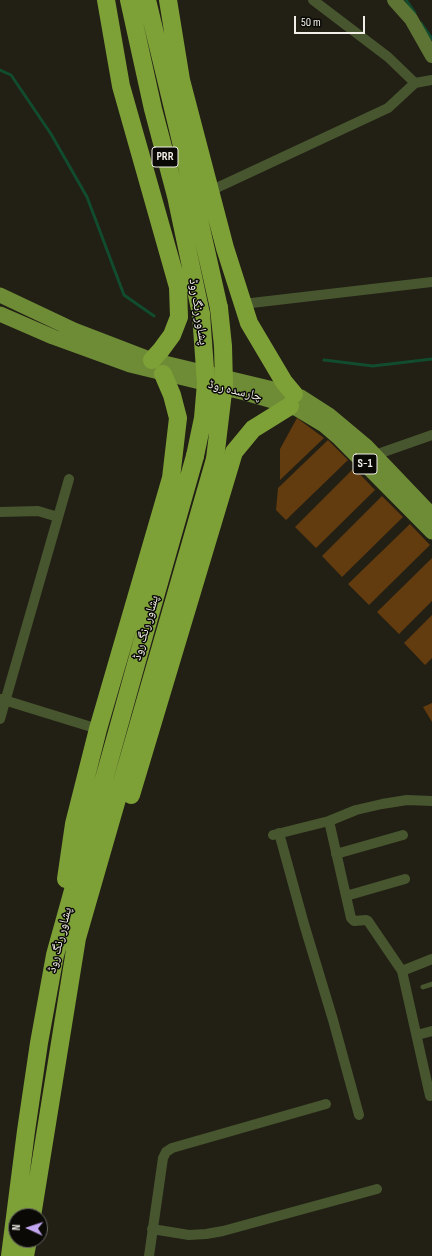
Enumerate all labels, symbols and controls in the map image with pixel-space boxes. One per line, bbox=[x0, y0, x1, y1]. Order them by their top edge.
scale bar bbox=[296, 8, 367, 34]
text: 50 m bbox=[301, 15, 321, 30]
road number: PRR bbox=[152, 147, 178, 167]
street label: پشاور رنگ روڈ bbox=[185, 278, 211, 346]
street label: چارسدہ روڈ bbox=[206, 377, 264, 405]
road number: S-1 bbox=[353, 454, 377, 474]
street label: پشاور رنگ روڈ bbox=[129, 594, 163, 662]
street label: پشاور رنگ روڈ bbox=[44, 906, 76, 974]
north arrow bbox=[8, 1208, 48, 1248]
text: N bbox=[10, 1224, 23, 1231]

